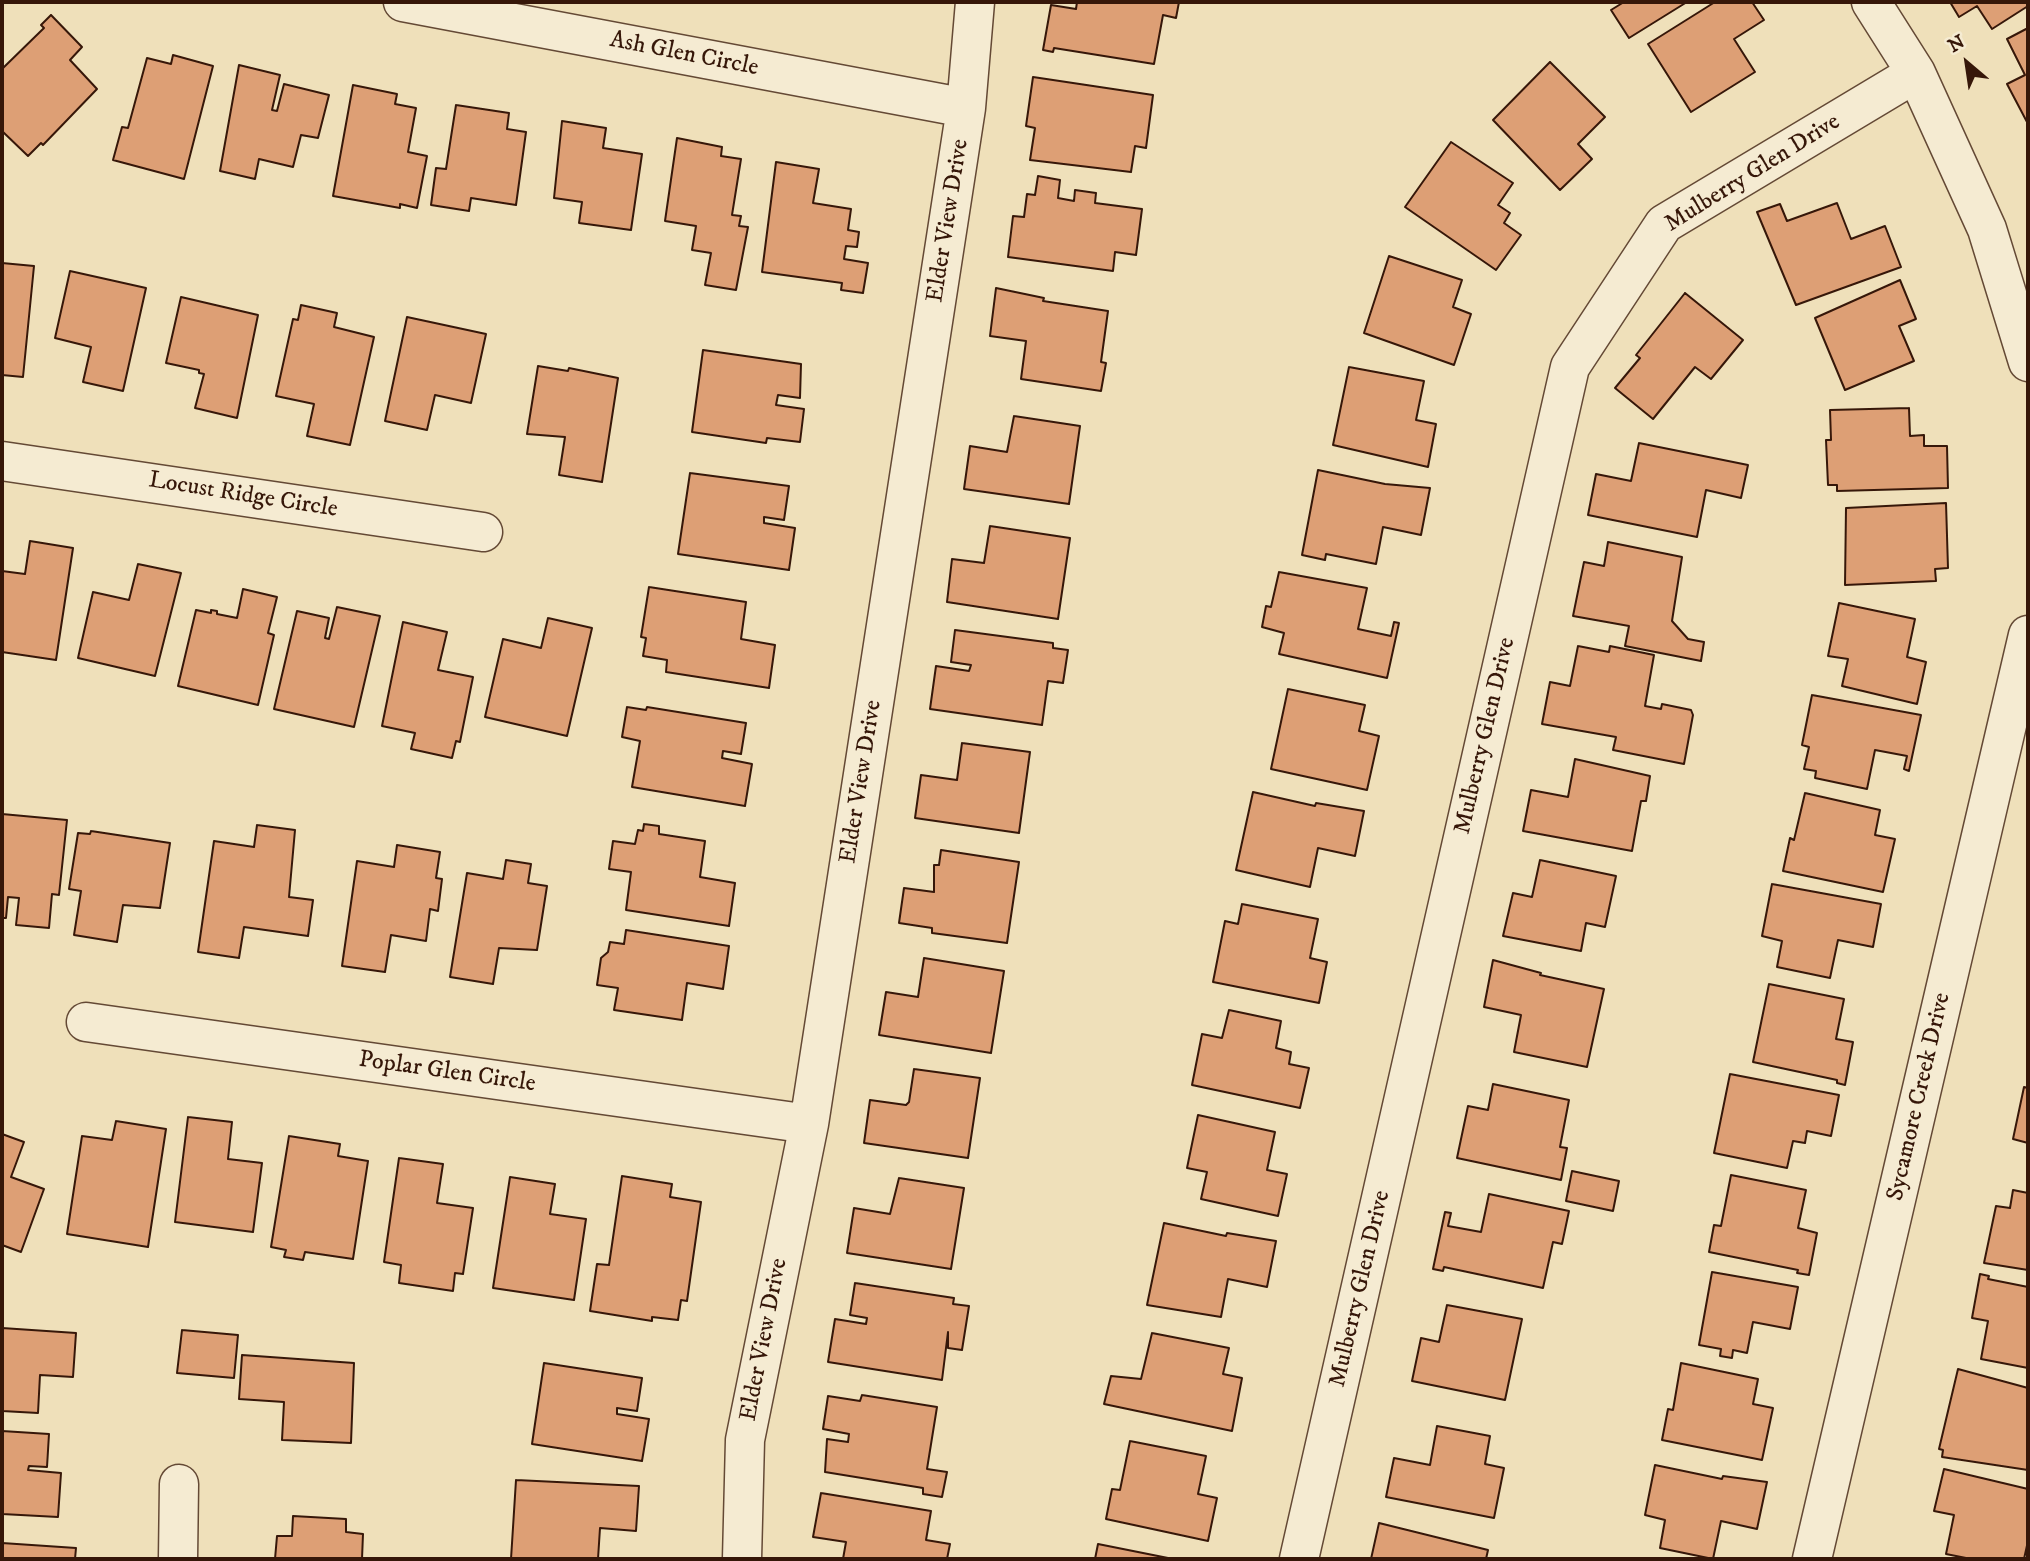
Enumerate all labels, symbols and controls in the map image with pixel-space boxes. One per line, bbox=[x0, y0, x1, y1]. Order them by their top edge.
street label: Ash Glen Circle bbox=[607, 26, 761, 84]
north arrow bbox=[1932, 28, 2002, 98]
text: N bbox=[1944, 30, 1969, 58]
street label: Mulberry Glen Drive bbox=[1660, 109, 1846, 239]
street label: Elder View Drive bbox=[922, 137, 976, 305]
street label: Locust Ridge Circle bbox=[146, 467, 340, 525]
street label: Mulberry Glen Drive bbox=[1449, 635, 1523, 837]
street label: Elder View Drive bbox=[835, 698, 889, 866]
street label: Sycamore Creek Drive bbox=[1882, 990, 1958, 1204]
street label: Poplar Glen Circle bbox=[357, 1046, 537, 1100]
street label: Mulberry Glen Drive bbox=[1324, 1188, 1398, 1390]
street label: Elder View Drive bbox=[735, 1256, 795, 1424]

